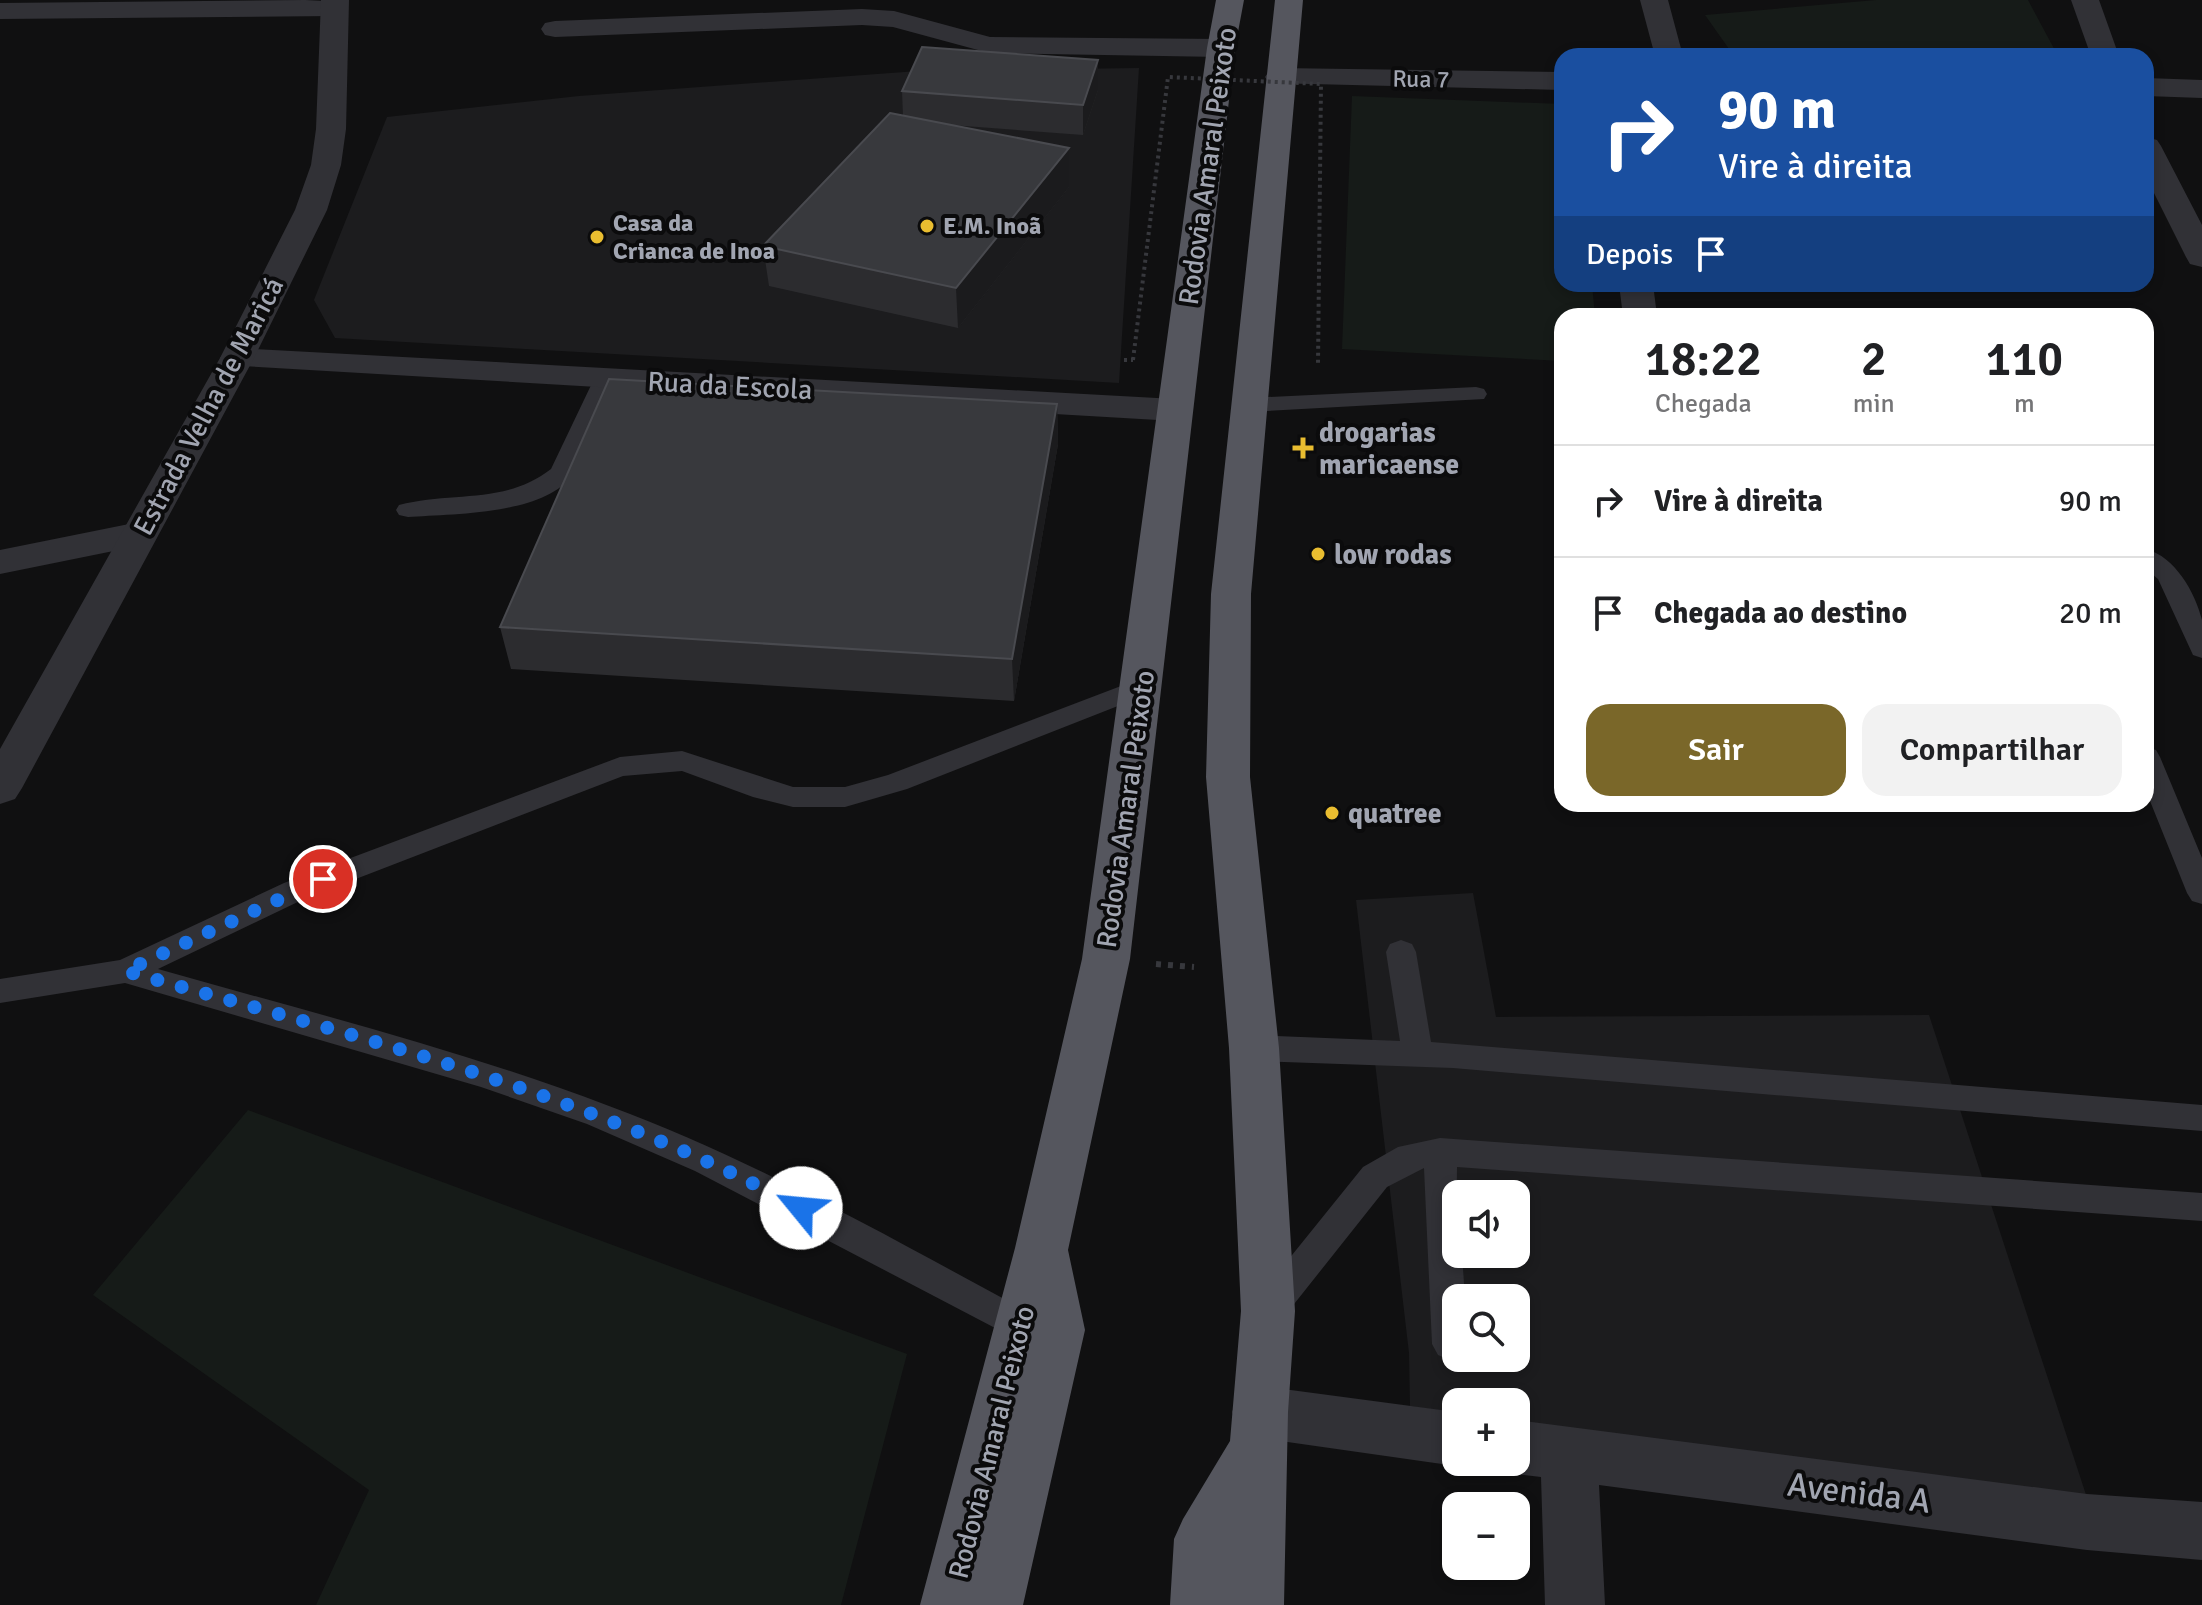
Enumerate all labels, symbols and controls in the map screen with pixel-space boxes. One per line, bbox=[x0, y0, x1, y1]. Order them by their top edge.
street label: Rodovia Amaral Peixoto bbox=[1172, 25, 1244, 307]
street label: Rua 7 bbox=[1392, 64, 1450, 94]
text: 90 m bbox=[1718, 75, 1836, 144]
icon: right bbox=[1586, 80, 1690, 184]
text: Vire à direita bbox=[1718, 144, 1913, 189]
place label: Casa da Crianca de Inoa bbox=[613, 208, 775, 266]
place label: E.M. Inoã bbox=[943, 211, 1041, 241]
marker: E.M. Inoã bbox=[918, 217, 936, 235]
marker: Casa da Crianca de Inoa bbox=[588, 228, 606, 246]
icon: arrive bbox=[1689, 232, 1733, 276]
text: Depois bbox=[1586, 236, 1673, 273]
street label: Estrada Velha de Maricá bbox=[126, 272, 291, 541]
text: 18:22 bbox=[1645, 330, 1762, 389]
text: 2 bbox=[1861, 330, 1887, 389]
text: 110 bbox=[1985, 330, 2063, 389]
street label: Rua da Escola bbox=[647, 365, 813, 407]
text: Chegada bbox=[1655, 388, 1752, 420]
text: min bbox=[1853, 388, 1895, 420]
text: m bbox=[2014, 388, 2035, 420]
place label: drogarias maricaense bbox=[1319, 416, 1459, 482]
marker: drogarias maricaense bbox=[1294, 439, 1312, 457]
icon: right bbox=[1586, 479, 1630, 523]
text: Vire à direita bbox=[1654, 483, 1823, 520]
text: 90 m bbox=[2059, 483, 2122, 520]
place label: low rodas bbox=[1334, 538, 1452, 572]
marker: low rodas bbox=[1309, 545, 1327, 563]
icon: arrive bbox=[1586, 591, 1630, 635]
text: Chegada ao destino bbox=[1654, 595, 1907, 632]
text: 20 m bbox=[2059, 595, 2122, 632]
street label: Rodovia Amaral Peixoto bbox=[1090, 668, 1162, 950]
button: Sair bbox=[1586, 704, 1846, 796]
button: Compartilhar bbox=[1862, 704, 2122, 796]
place label: quatree bbox=[1348, 797, 1442, 831]
marker: quatree bbox=[1323, 804, 1341, 822]
pin bbox=[289, 845, 357, 913]
icon: arrive bbox=[301, 857, 345, 901]
position arrow bbox=[759, 1166, 843, 1250]
map controls bbox=[1442, 1180, 1530, 1580]
button: sound bbox=[1442, 1180, 1530, 1268]
button: search bbox=[1442, 1284, 1530, 1372]
street label: Rodovia Amaral Peixoto bbox=[942, 1302, 1042, 1582]
button: + bbox=[1442, 1388, 1530, 1476]
street label: Avenida A bbox=[1785, 1463, 1933, 1523]
button: − bbox=[1442, 1492, 1530, 1580]

